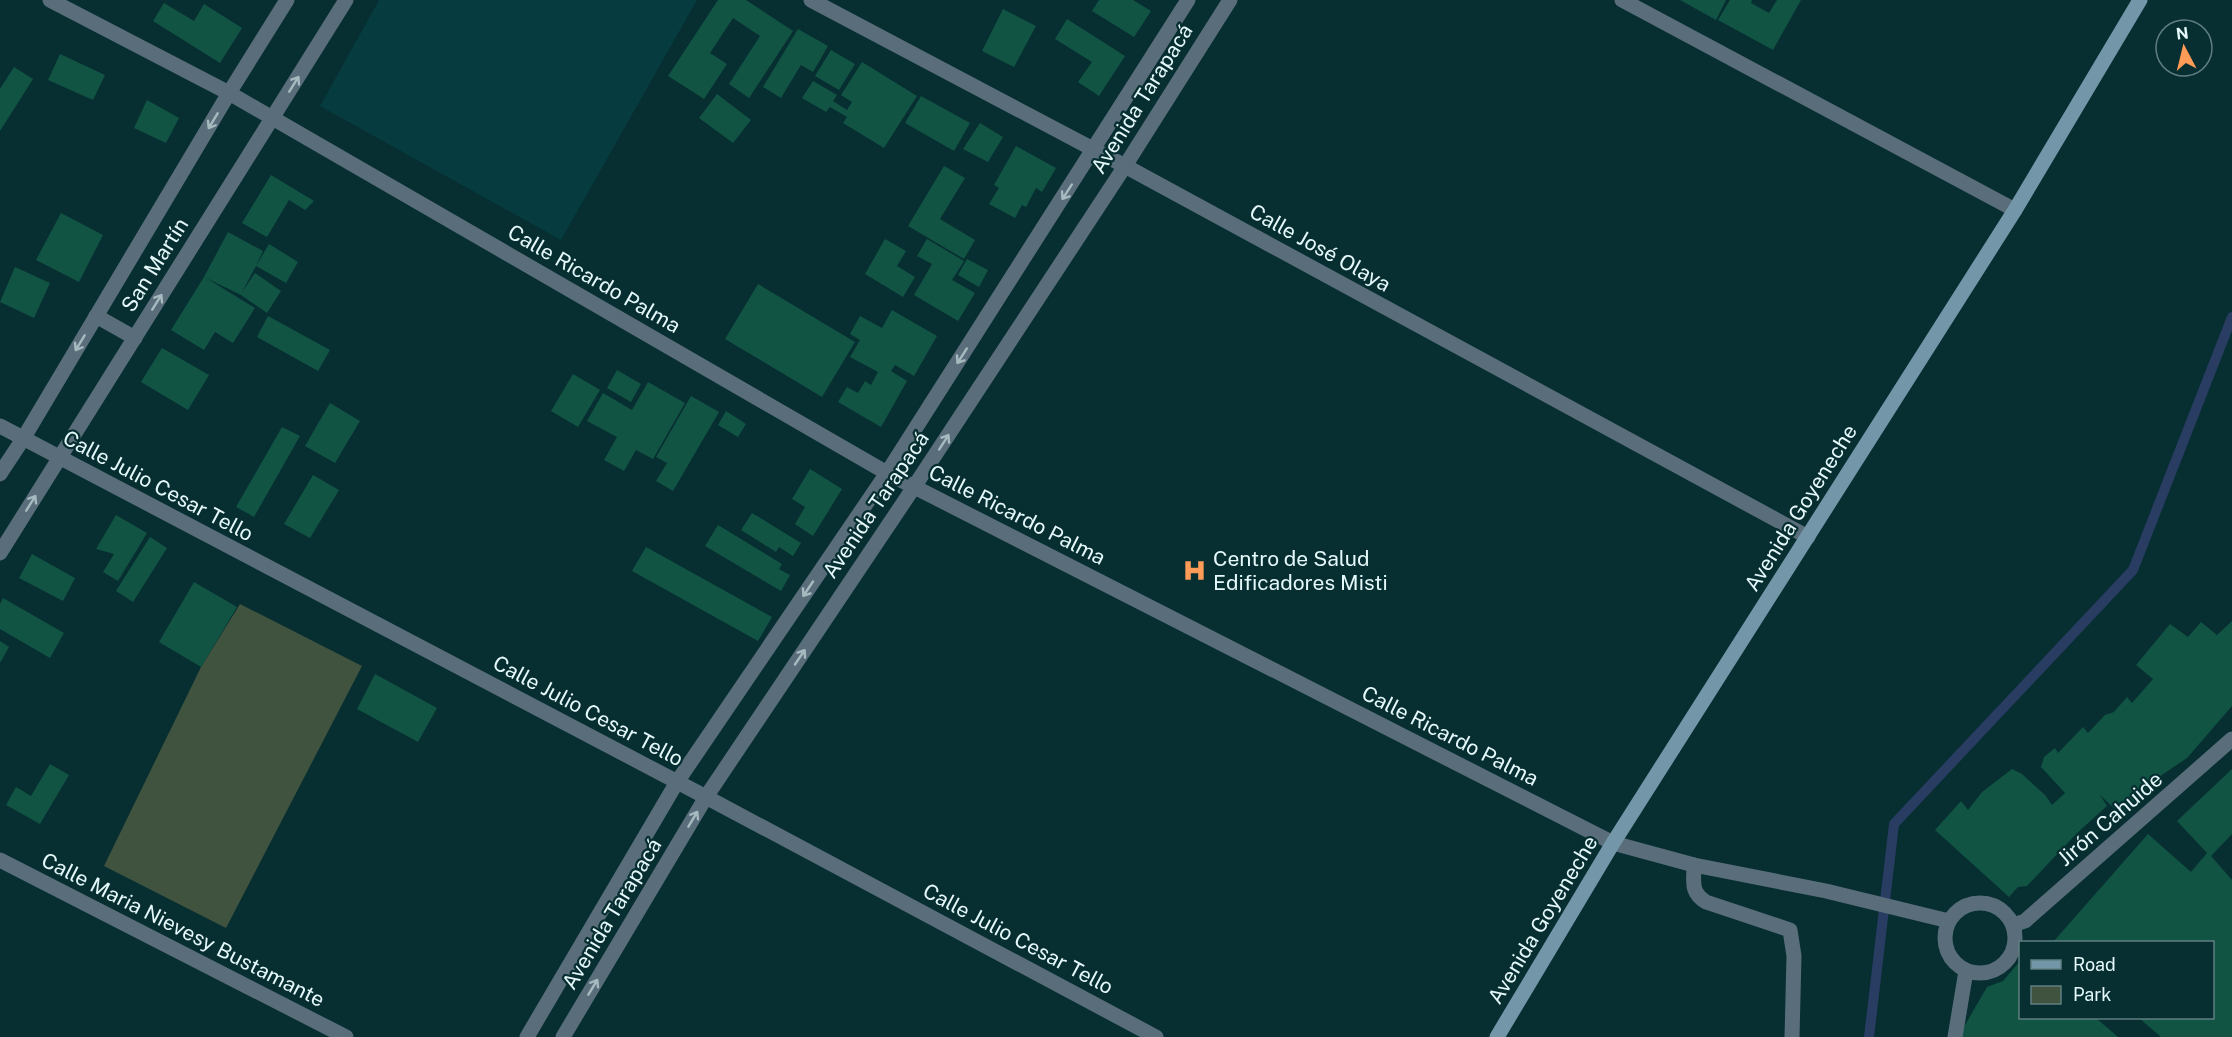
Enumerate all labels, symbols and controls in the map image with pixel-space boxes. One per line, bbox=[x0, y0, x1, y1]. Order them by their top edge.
north arrow bbox=[2154, 18, 2214, 78]
street label: Avenida Tarapacá bbox=[1086, 19, 1198, 178]
text: N bbox=[2175, 23, 2190, 44]
one-way arrow bbox=[288, 76, 300, 93]
one-way arrow bbox=[206, 112, 218, 129]
one-way arrow bbox=[1061, 183, 1073, 200]
street label: Calle José Olaya bbox=[1245, 198, 1395, 297]
street label: San Martín bbox=[116, 213, 193, 316]
street label: Calle Ricardo Palma bbox=[504, 219, 685, 338]
one-way arrow bbox=[151, 294, 163, 311]
one-way arrow bbox=[74, 334, 86, 351]
one-way arrow bbox=[956, 347, 968, 364]
street label: Avenida Goyeneche bbox=[1739, 420, 1862, 596]
street label: Calle Julio Cesar Tello bbox=[59, 425, 258, 546]
street label: Avenida Tarapacá bbox=[817, 427, 934, 583]
one-way arrow bbox=[938, 434, 950, 451]
street label: Calle Ricardo Palma bbox=[925, 459, 1110, 570]
one-way arrow bbox=[25, 495, 37, 512]
place label: Centro de Salud Edificadores Misti bbox=[1213, 546, 1388, 595]
hospital icon: Centro de Salud Edificadores Misti bbox=[1182, 558, 1208, 584]
one-way arrow bbox=[802, 580, 815, 597]
one-way arrow bbox=[794, 649, 806, 665]
street label: Calle Julio Cesar Tello bbox=[489, 650, 688, 771]
street label: Calle Ricardo Palma bbox=[1358, 680, 1543, 791]
street label: Jirón Cahuide bbox=[2052, 766, 2167, 871]
one-way arrow bbox=[687, 811, 699, 828]
street label: Avenida Goyeneche bbox=[1482, 831, 1603, 1008]
street label: Avenida Tarapacá bbox=[557, 834, 666, 994]
street label: Calle Maria Nievesy Bustamante bbox=[38, 847, 329, 1012]
street label: Calle Julio Cesar Tello bbox=[919, 878, 1118, 999]
legend bbox=[2019, 941, 2214, 1019]
text: Road bbox=[2073, 954, 2116, 975]
one-way arrow bbox=[587, 979, 599, 996]
text: Park bbox=[2073, 984, 2111, 1005]

